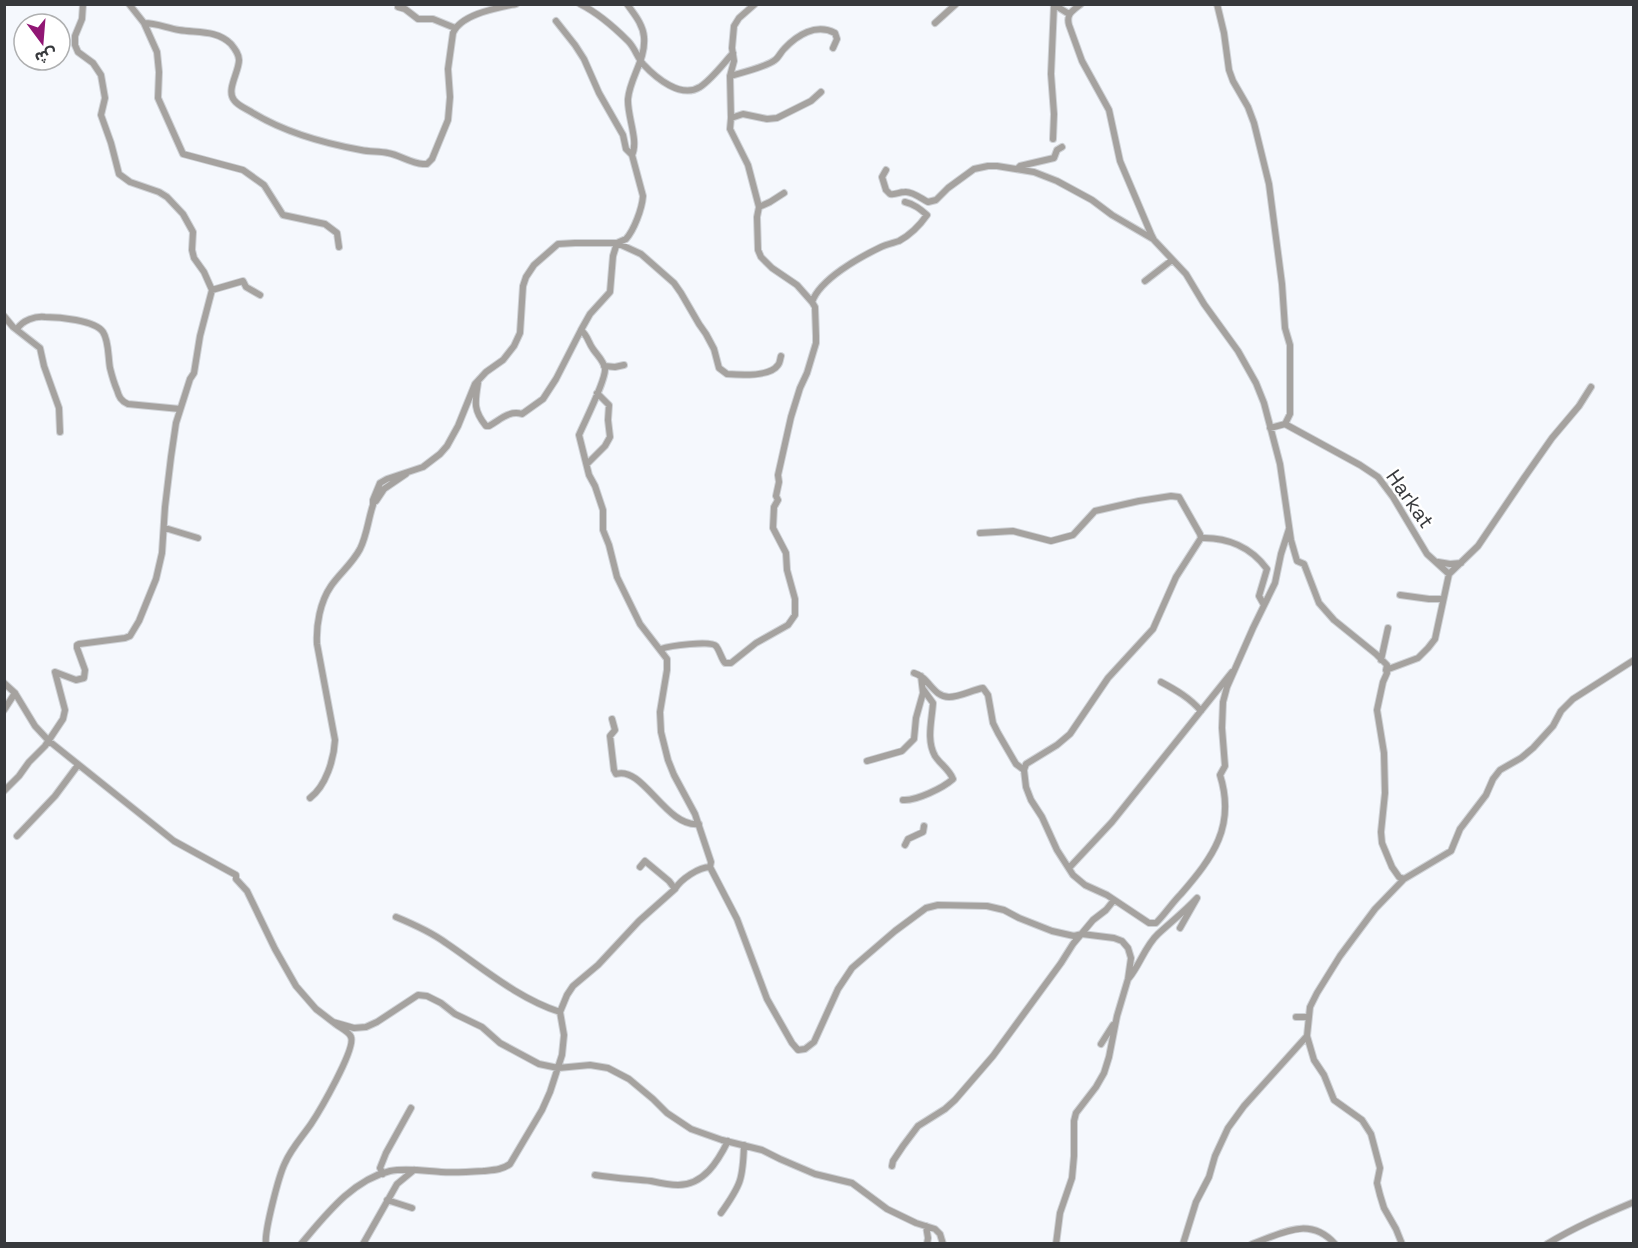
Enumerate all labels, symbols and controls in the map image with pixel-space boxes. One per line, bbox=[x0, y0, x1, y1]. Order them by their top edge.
north arrow bbox=[12, 12, 72, 72]
text: ش bbox=[32, 43, 59, 69]
street label: Harkat bbox=[1380, 464, 1440, 533]

